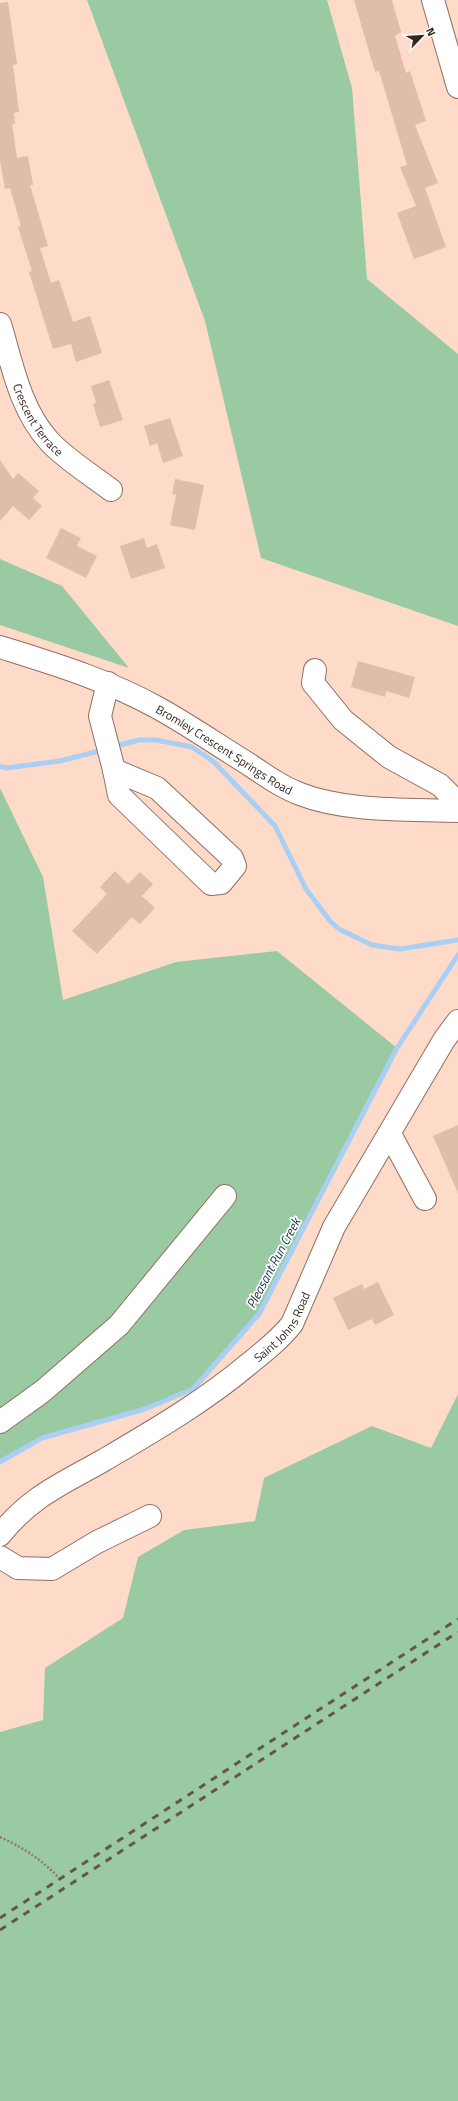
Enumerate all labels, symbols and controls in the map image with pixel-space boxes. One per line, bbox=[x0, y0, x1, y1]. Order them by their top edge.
north arrow bbox=[402, 16, 442, 56]
text: N bbox=[422, 25, 440, 39]
street label: Crescent Terrace bbox=[9, 381, 68, 460]
street label: Bromley Crescent Springs Road bbox=[153, 699, 296, 799]
water label: Pleasant Run Creek bbox=[241, 1213, 306, 1312]
street label: Saint Johns Road bbox=[249, 1289, 314, 1366]

